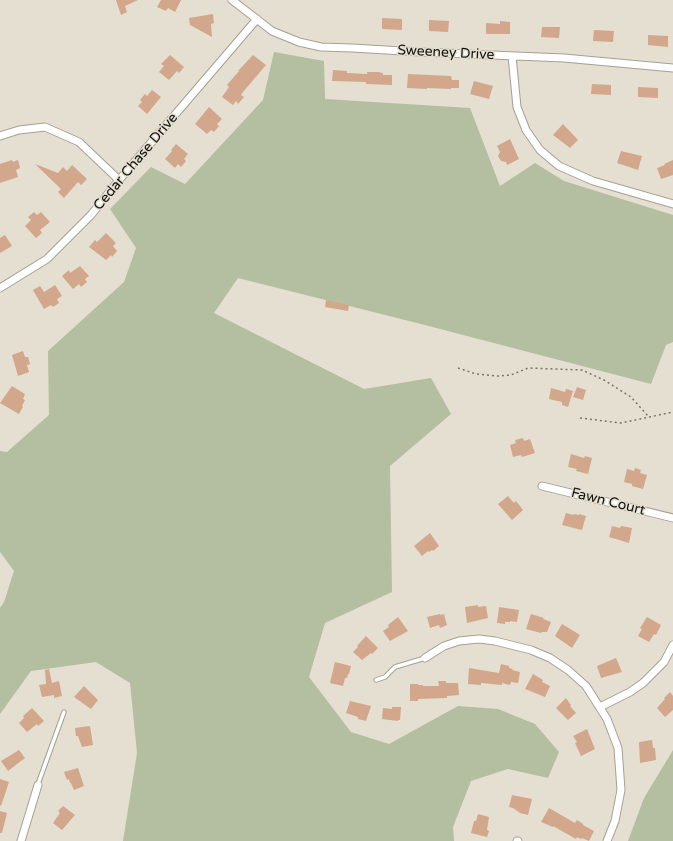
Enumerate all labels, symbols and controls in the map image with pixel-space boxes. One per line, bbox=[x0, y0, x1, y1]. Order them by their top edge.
street label: Sweeney Drive bbox=[397, 42, 495, 64]
street label: Cedar Chase Drive bbox=[90, 110, 182, 214]
street label: Fawn Court bbox=[569, 485, 647, 519]

